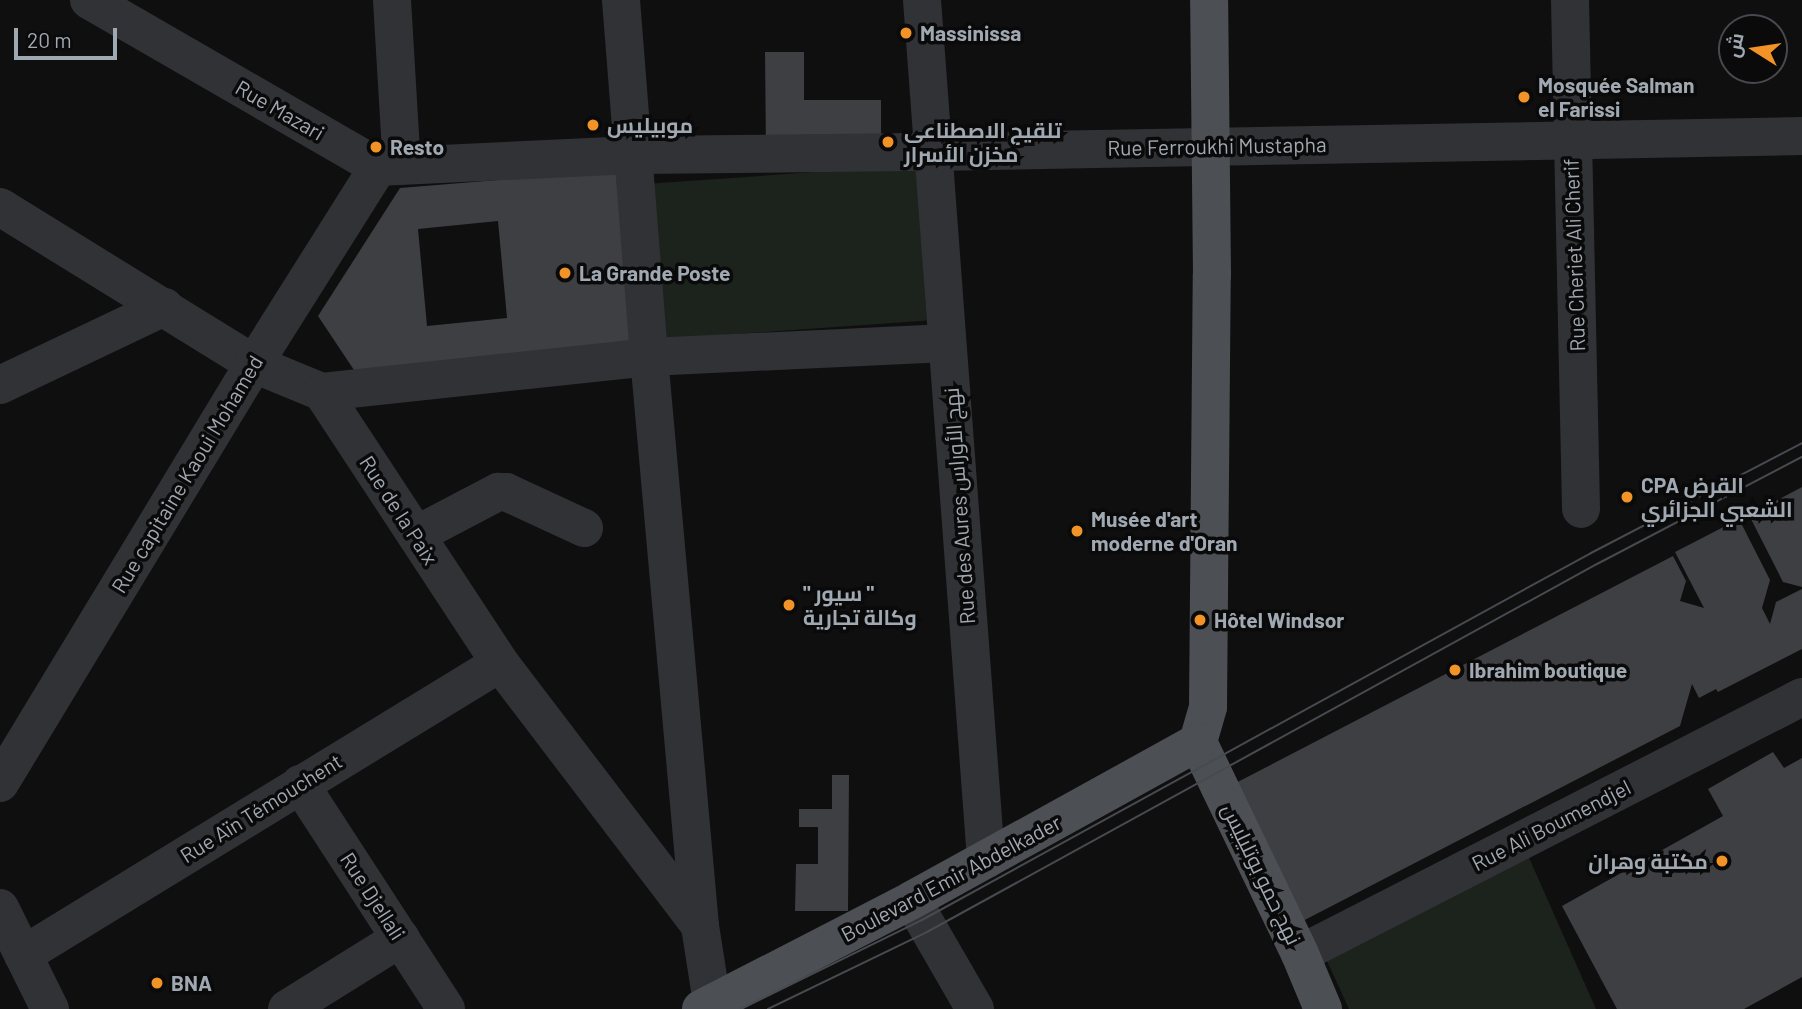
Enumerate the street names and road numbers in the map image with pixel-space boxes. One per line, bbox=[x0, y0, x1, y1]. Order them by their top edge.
street label: Rue Mazari bbox=[231, 75, 329, 145]
street label: Rue Ferroukhi Mustapha bbox=[1107, 131, 1327, 161]
street label: Rue Cheriet Ali Cherif bbox=[1558, 158, 1590, 352]
street label: Rue capitaine Kaoui Mohamed bbox=[106, 351, 268, 597]
street label: Rue des Aures نهج الأوراس bbox=[938, 387, 980, 625]
street label: Rue de la Paix bbox=[355, 451, 443, 569]
street label: Rue Aïn Témouchent bbox=[175, 748, 347, 868]
street label: Rue Ali Boumendjel bbox=[1467, 774, 1635, 876]
street label: نهج حمو بوتليليس bbox=[1217, 799, 1307, 949]
street label: Boulevard Emir Abdelkader bbox=[837, 809, 1065, 947]
street label: Rue Djellali bbox=[335, 847, 411, 945]

